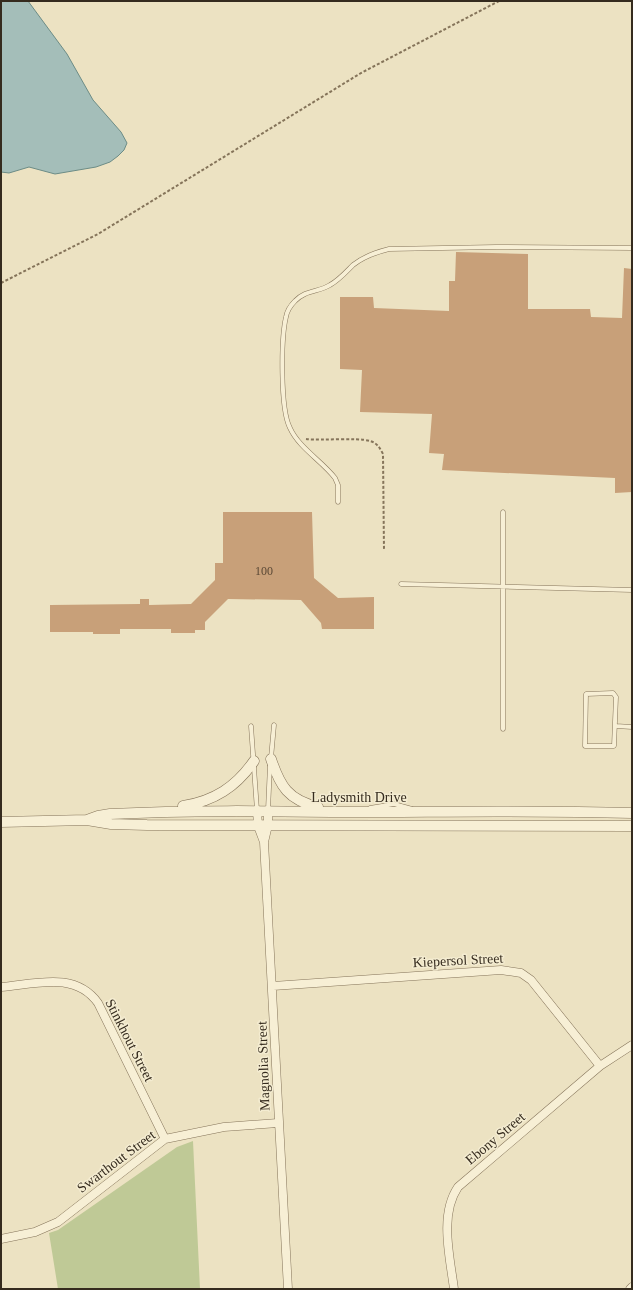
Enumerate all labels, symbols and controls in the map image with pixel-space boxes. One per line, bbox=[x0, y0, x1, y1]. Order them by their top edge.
house number: 100 bbox=[255, 564, 273, 578]
street label: Ladysmith Drive bbox=[311, 790, 407, 805]
street label: Kiepersol Street bbox=[412, 951, 504, 970]
street label: Stinkhout Street bbox=[102, 996, 157, 1084]
street label: Magnolia Street bbox=[254, 1021, 273, 1111]
street label: Ebony Street bbox=[463, 1109, 528, 1167]
street label: Swarthout Street bbox=[74, 1127, 158, 1196]

